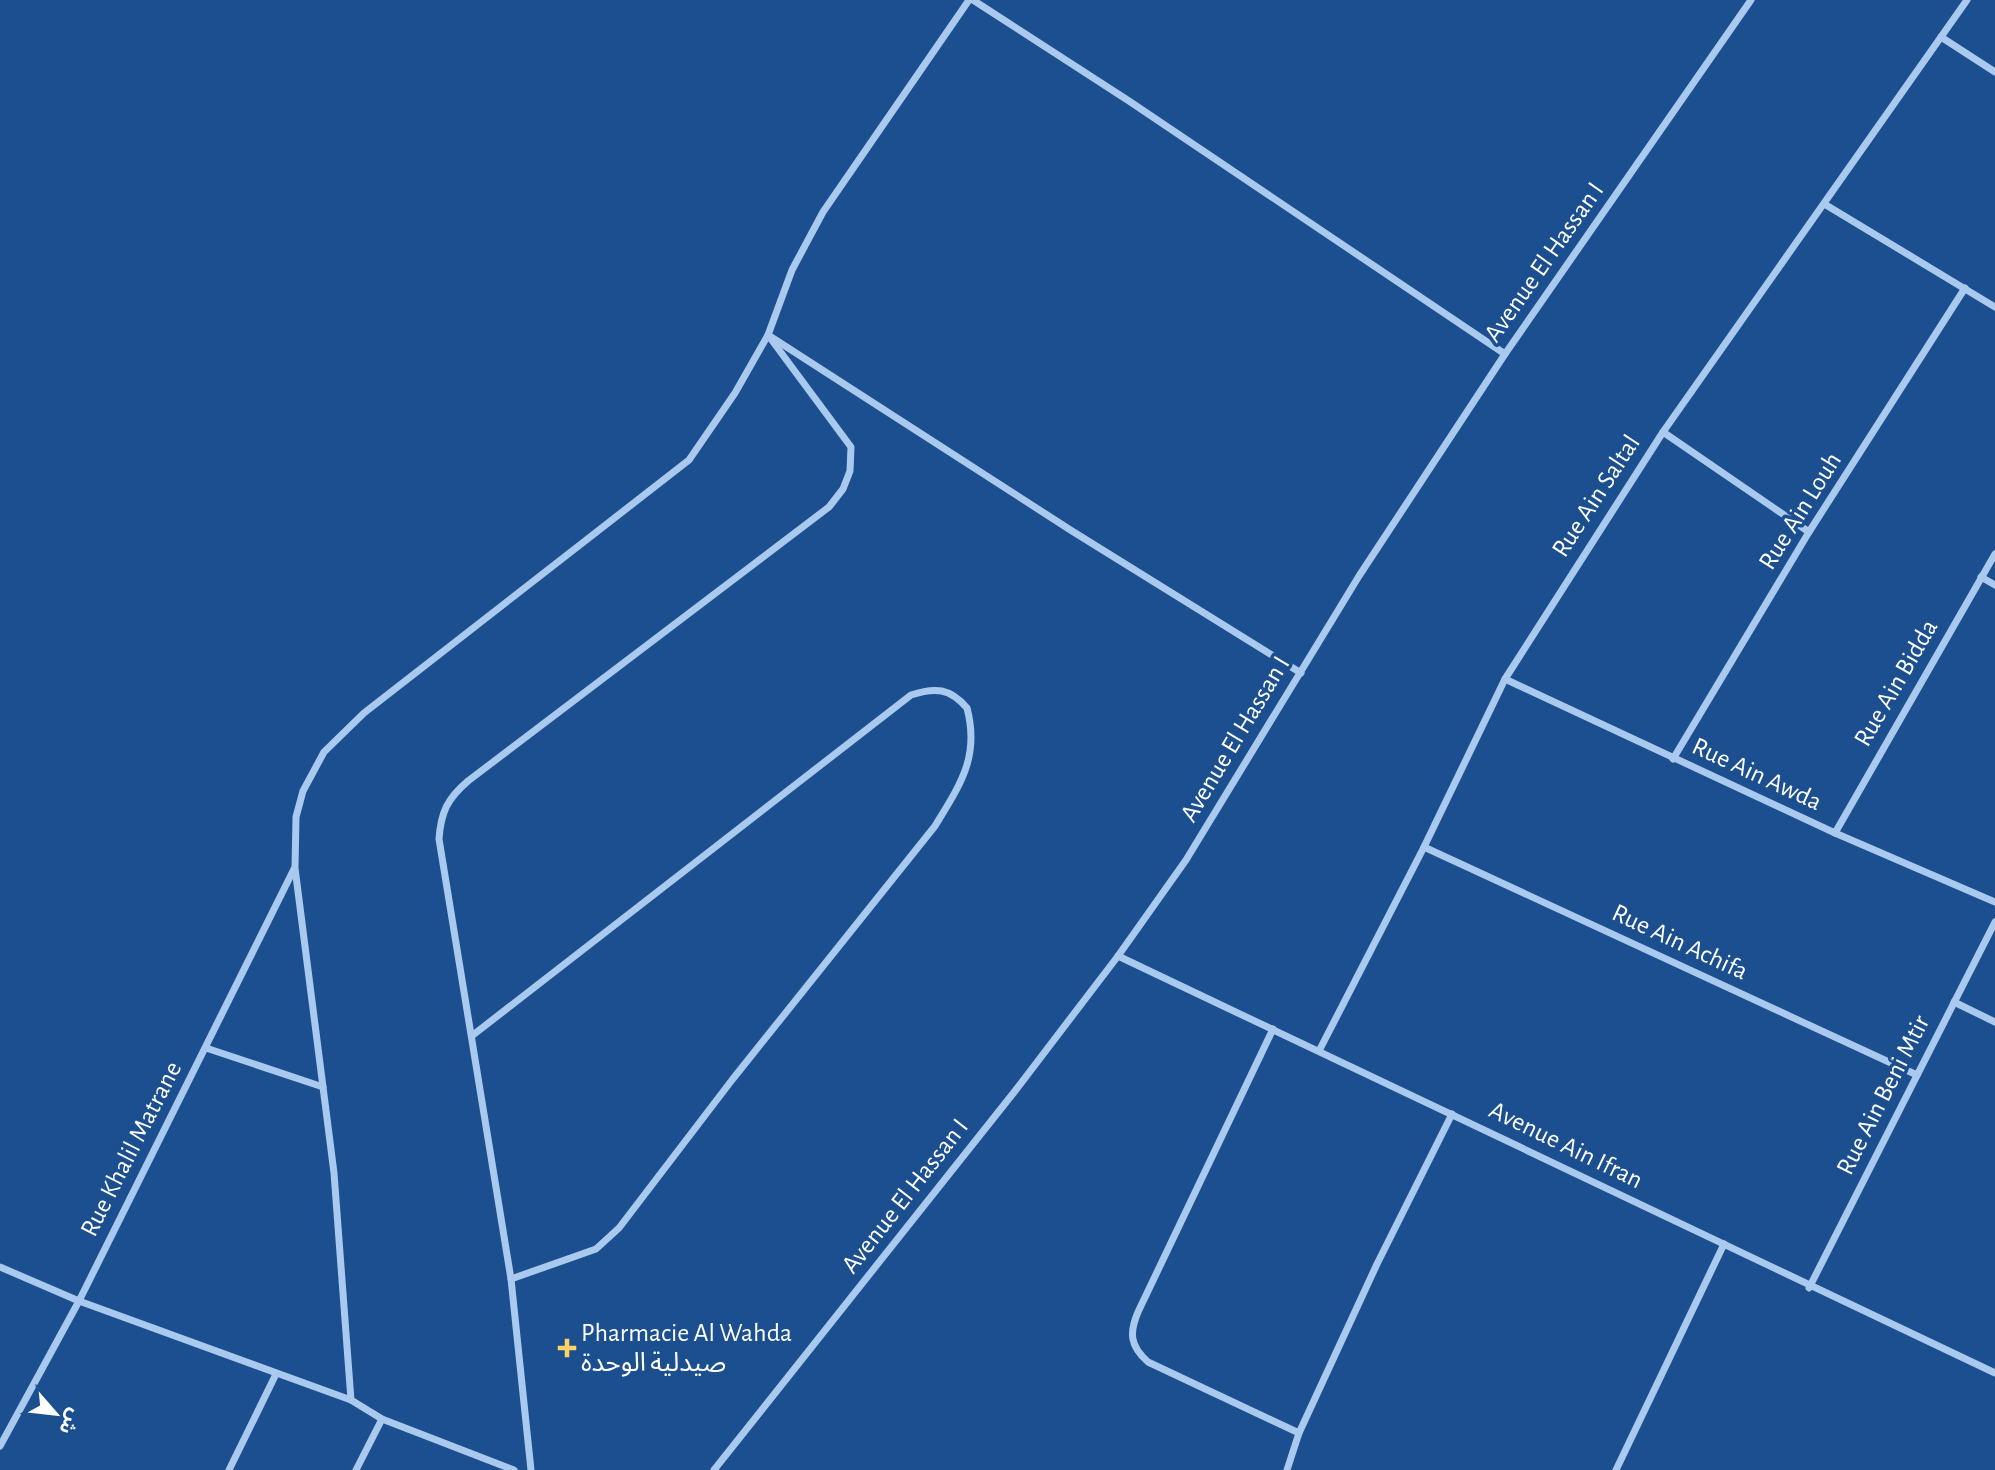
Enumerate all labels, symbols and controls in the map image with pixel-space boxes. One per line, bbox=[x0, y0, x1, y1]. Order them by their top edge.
street label: Avenue El Hassan I bbox=[1479, 177, 1609, 347]
street label: Rue Ain Saltal bbox=[1547, 430, 1645, 562]
street label: Rue Ain Louh bbox=[1754, 448, 1846, 574]
street label: Rue Ain Bidda bbox=[1849, 615, 1943, 751]
street label: Avenue El Hassan I bbox=[1175, 652, 1295, 826]
street label: Rue Ain Awda bbox=[1688, 733, 1826, 815]
street label: Rue Ain Achifa bbox=[1608, 899, 1752, 985]
street label: Rue Ain Beni Mtir bbox=[1832, 1011, 1935, 1179]
street label: Rue Khalil Matrane bbox=[76, 1057, 186, 1241]
street label: Avenue Ain Ifran bbox=[1485, 1097, 1647, 1193]
street label: Avenue El Hassan I bbox=[837, 1114, 973, 1278]
place label: Pharmacie Al Wahda صيدلية الوحدة bbox=[581, 1320, 792, 1377]
marker: Pharmacie Al Wahda صيدلية الوحدة bbox=[559, 1340, 575, 1356]
north arrow bbox=[21, 1379, 91, 1449]
text: ش bbox=[55, 1405, 84, 1437]

